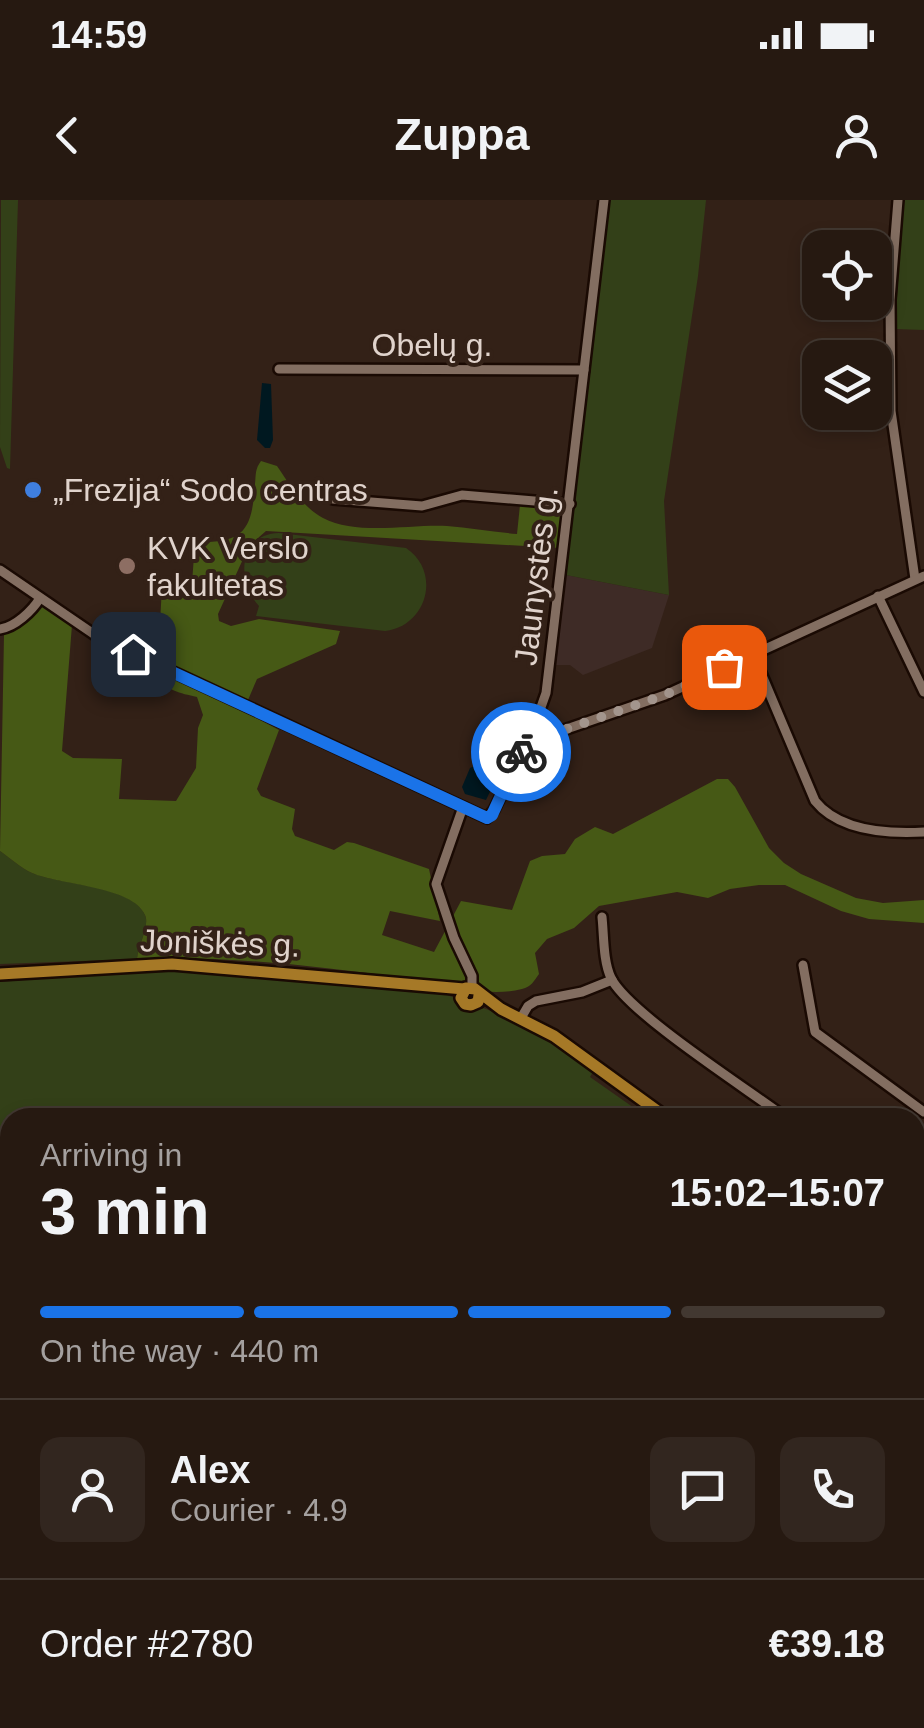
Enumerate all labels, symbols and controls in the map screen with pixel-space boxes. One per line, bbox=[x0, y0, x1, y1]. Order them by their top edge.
text: 14:59 bbox=[50, 14, 147, 56]
icon: back bbox=[40, 108, 95, 163]
icon: person bbox=[829, 108, 884, 163]
text: Zuppa bbox=[395, 109, 529, 160]
map controls bbox=[802, 230, 892, 430]
button: locate bbox=[802, 230, 892, 320]
street label: Obelų g. bbox=[372, 327, 492, 363]
button: layers bbox=[802, 340, 892, 430]
place label: „Frezija“ Sodo centras bbox=[53, 472, 368, 508]
marker: „Frezija“ Sodo centras bbox=[22, 479, 44, 501]
street label: Jaunystės g. bbox=[507, 485, 565, 667]
place label: KVK Verslo fakultetas bbox=[147, 530, 309, 603]
marker: KVK Verslo fakultetas bbox=[116, 555, 138, 577]
pin bbox=[91, 612, 176, 697]
pin bbox=[682, 625, 767, 710]
icon: home bbox=[106, 627, 161, 682]
icon: bag bbox=[697, 640, 752, 695]
courier bbox=[471, 702, 571, 802]
icon: bike bbox=[494, 725, 549, 780]
street label: Joniškės g. bbox=[139, 922, 301, 964]
text: Arriving in bbox=[40, 1137, 182, 1173]
text: 15:02–15:07 bbox=[669, 1172, 885, 1214]
text: 3 min bbox=[40, 1175, 210, 1248]
text: On the way · 440 m bbox=[40, 1333, 319, 1369]
button: person bbox=[40, 1437, 145, 1542]
button: chat bbox=[650, 1437, 755, 1542]
button: phone bbox=[780, 1437, 885, 1542]
text: Alex bbox=[170, 1449, 250, 1491]
text: Courier · 4.9 bbox=[170, 1492, 348, 1528]
text: Order #2780 bbox=[40, 1623, 253, 1665]
text: €39.18 bbox=[769, 1623, 885, 1665]

